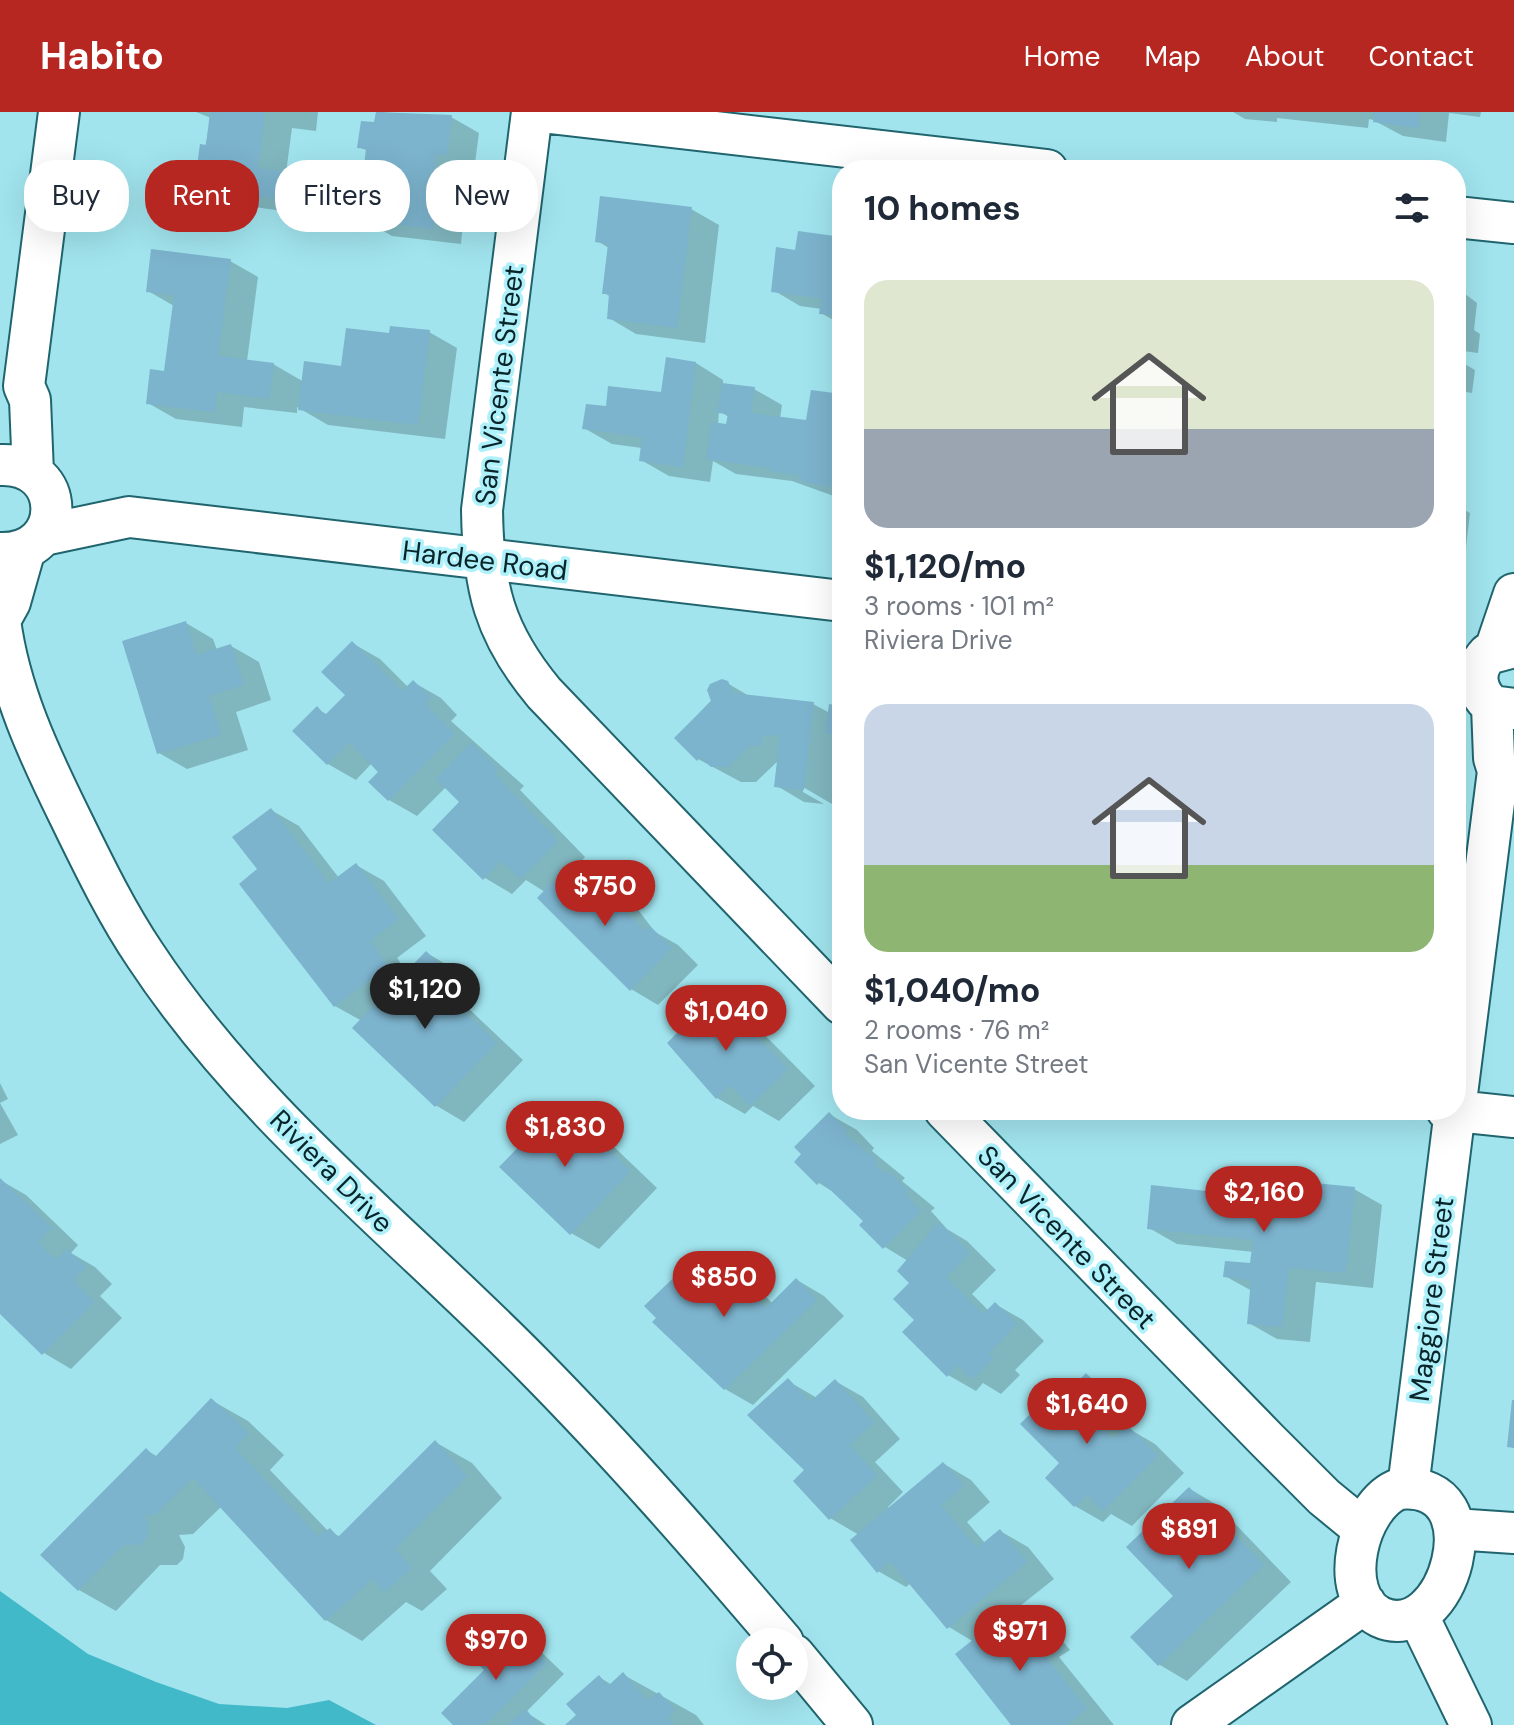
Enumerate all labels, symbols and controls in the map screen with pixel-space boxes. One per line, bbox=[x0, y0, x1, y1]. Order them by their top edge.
text: Habito bbox=[40, 31, 164, 81]
text: Home bbox=[1024, 38, 1100, 75]
text: Map bbox=[1144, 38, 1201, 75]
text: About bbox=[1245, 38, 1324, 75]
text: Contact bbox=[1368, 38, 1474, 75]
chip: Buy bbox=[24, 160, 129, 232]
chip: Rent bbox=[145, 160, 259, 232]
chip: Filters bbox=[275, 160, 410, 232]
chip: New bbox=[426, 160, 538, 232]
text: 10 homes bbox=[864, 186, 1021, 231]
icon: filters bbox=[1390, 186, 1434, 230]
street label: San Vicente Street bbox=[466, 263, 533, 507]
icon: home bbox=[1077, 332, 1221, 476]
street label: Hardee Road bbox=[400, 532, 570, 589]
text: $1,120/mo bbox=[864, 544, 1026, 589]
text: 3 rooms · 101 m² bbox=[864, 589, 1054, 623]
text: Riviera Drive bbox=[864, 623, 1013, 657]
icon: home bbox=[1077, 756, 1221, 900]
pin: $750 bbox=[558, 860, 652, 928]
text: $750 bbox=[573, 869, 637, 903]
pin: $1,120 bbox=[360, 963, 490, 1031]
text: $1,040/mo bbox=[864, 968, 1041, 1013]
text: $1,120 bbox=[388, 972, 462, 1006]
pin: $1,040 bbox=[661, 985, 791, 1053]
text: $1,040 bbox=[683, 994, 769, 1028]
text: 2 rooms · 76 m² bbox=[864, 1013, 1049, 1047]
text: San Vicente Street bbox=[864, 1047, 1088, 1081]
pin: $1,830 bbox=[500, 1101, 630, 1169]
street label: Riviera Drive bbox=[262, 1102, 401, 1241]
text: $1,830 bbox=[524, 1110, 606, 1144]
street label: San Vicente Street bbox=[969, 1138, 1164, 1337]
pin: $2,160 bbox=[1199, 1166, 1329, 1234]
text: $2,160 bbox=[1223, 1175, 1305, 1209]
street label: Maggiore Street bbox=[1401, 1195, 1462, 1403]
pin: $850 bbox=[677, 1251, 771, 1319]
text: $850 bbox=[691, 1260, 757, 1294]
pin: $1,640 bbox=[1022, 1378, 1152, 1446]
text: $1,640 bbox=[1045, 1387, 1129, 1421]
pin: $891 bbox=[1142, 1503, 1236, 1571]
text: $891 bbox=[1160, 1512, 1218, 1546]
pin: $971 bbox=[973, 1605, 1067, 1673]
pin: $970 bbox=[449, 1614, 543, 1682]
text: $971 bbox=[992, 1614, 1048, 1648]
text: $970 bbox=[464, 1623, 528, 1657]
map controls bbox=[736, 1628, 808, 1700]
button: locate bbox=[736, 1628, 808, 1700]

